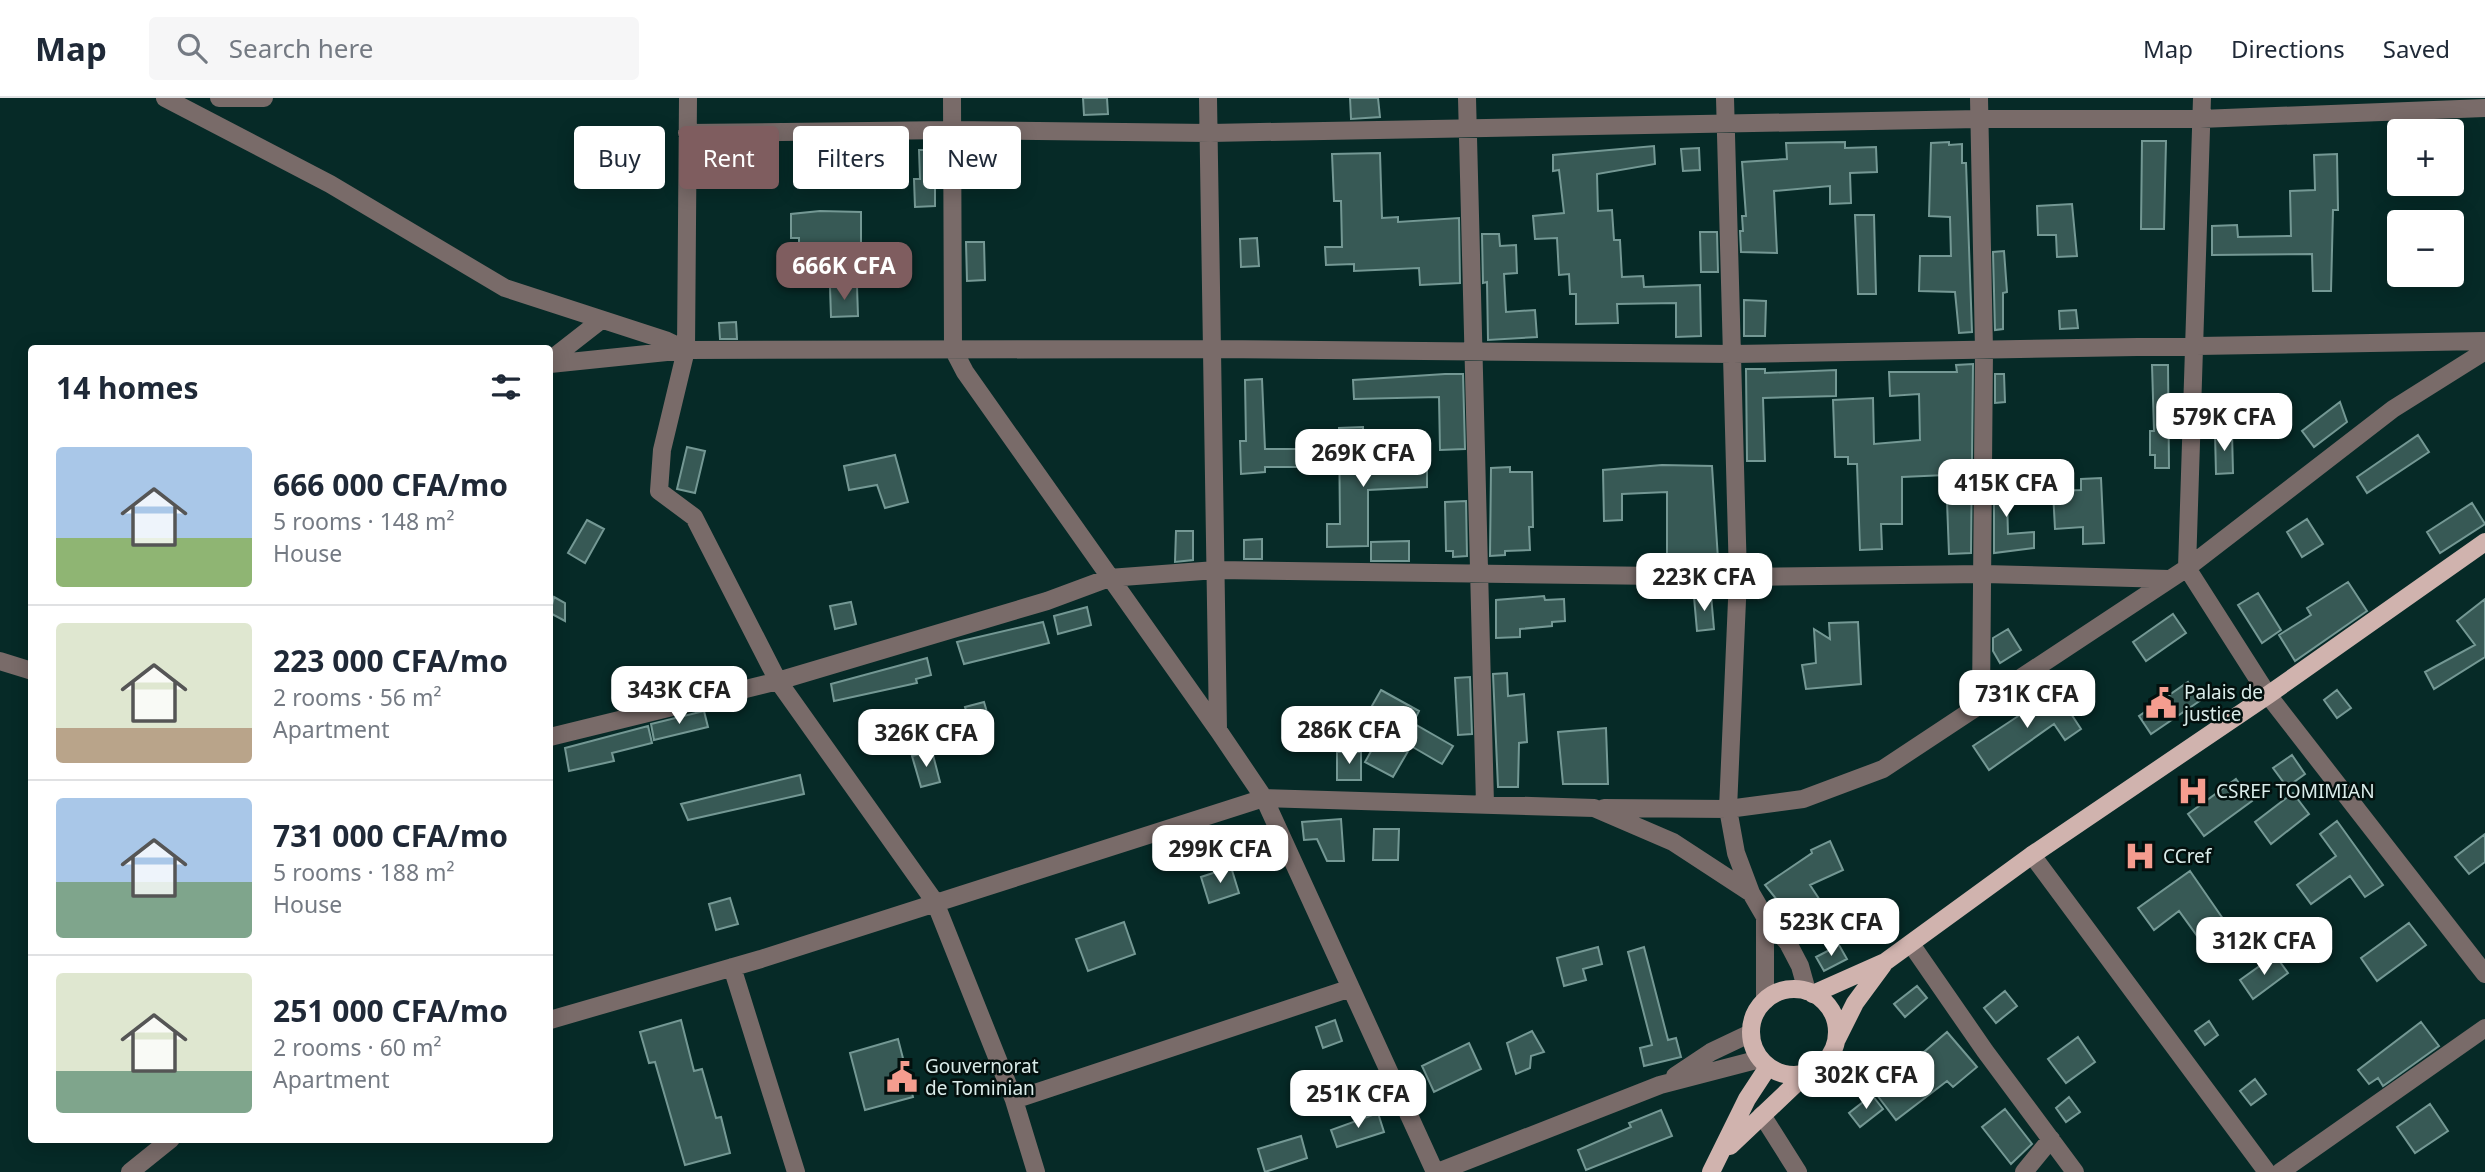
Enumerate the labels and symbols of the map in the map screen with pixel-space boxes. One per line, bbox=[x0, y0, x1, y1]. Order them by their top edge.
pin: 666K CFA bbox=[772, 242, 916, 302]
pin: 579K CFA bbox=[2152, 394, 2296, 453]
pin: 269K CFA bbox=[1291, 430, 1435, 489]
pin: 415K CFA bbox=[1934, 460, 2078, 519]
pin: 223K CFA bbox=[1632, 554, 1776, 613]
pin: 343K CFA bbox=[607, 666, 751, 726]
pin: 731K CFA bbox=[1955, 670, 2099, 730]
place label: Palais de justice bbox=[2182, 679, 2263, 727]
public building icon: Palais de justice bbox=[2144, 686, 2178, 720]
pin: 286K CFA bbox=[1277, 706, 1421, 766]
pin: 326K CFA bbox=[854, 710, 998, 769]
hospital icon: CSREF TOMIMIAN bbox=[2176, 774, 2210, 808]
place label: CSREF TOMIMIAN bbox=[2216, 778, 2375, 804]
pin: 299K CFA bbox=[1148, 826, 1292, 885]
hospital icon: CCref bbox=[2123, 839, 2157, 873]
place label: CCref bbox=[2163, 843, 2213, 869]
pin: 523K CFA bbox=[1759, 898, 1903, 958]
pin: 312K CFA bbox=[2192, 918, 2336, 977]
pin: 302K CFA bbox=[1794, 1052, 1938, 1111]
place label: Gouvernorat de Tominian bbox=[925, 1053, 1039, 1101]
public building icon: Gouvernorat de Tominian bbox=[885, 1060, 919, 1094]
pin: 251K CFA bbox=[1286, 1070, 1430, 1130]

